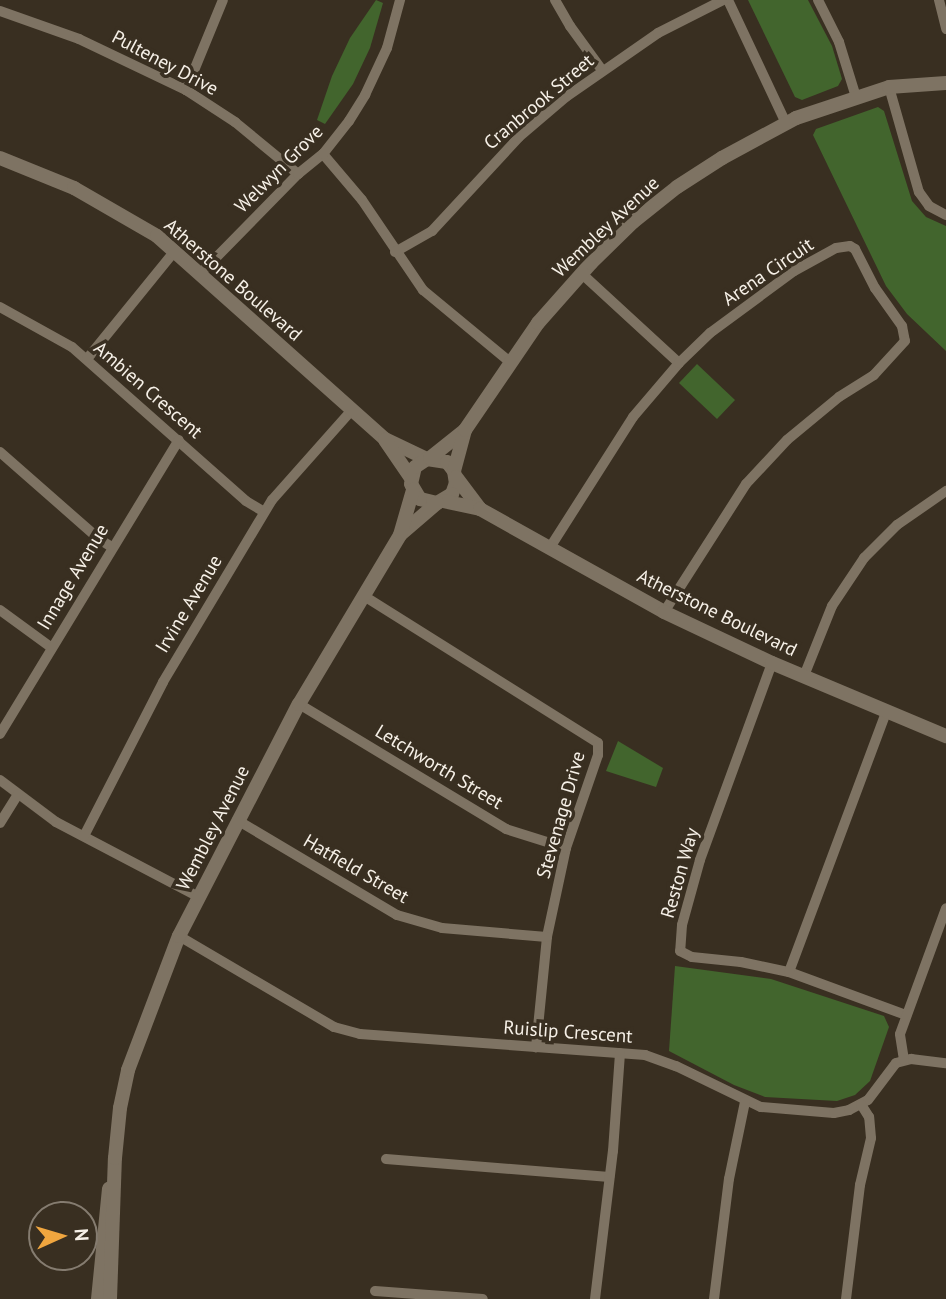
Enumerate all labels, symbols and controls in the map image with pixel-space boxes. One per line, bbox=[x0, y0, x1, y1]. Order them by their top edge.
street label: Pulteney Drive bbox=[108, 25, 222, 101]
street label: Cranbrook Street bbox=[479, 49, 599, 155]
street label: Welwyn Grove bbox=[230, 120, 328, 218]
street label: Wembley Avenue bbox=[548, 171, 664, 283]
street label: Atherstone Boulevard bbox=[160, 214, 306, 346]
street label: Arena Circuit bbox=[718, 233, 818, 311]
street label: Ambien Crescent bbox=[89, 337, 207, 443]
street label: Innage Avenue bbox=[32, 520, 114, 634]
street label: Irvine Avenue bbox=[151, 551, 227, 657]
street label: Atherstone Boulevard bbox=[633, 564, 801, 662]
street label: Letchworth Street bbox=[371, 720, 507, 814]
street label: Stevenage Drive bbox=[532, 749, 590, 881]
street label: Wembley Avenue bbox=[171, 761, 255, 895]
street label: Reston Way bbox=[656, 825, 704, 921]
street label: Hatfield Street bbox=[299, 830, 413, 908]
street label: Ruislip Crescent bbox=[503, 1016, 633, 1048]
north arrow bbox=[28, 1201, 98, 1271]
text: N bbox=[70, 1228, 94, 1242]

